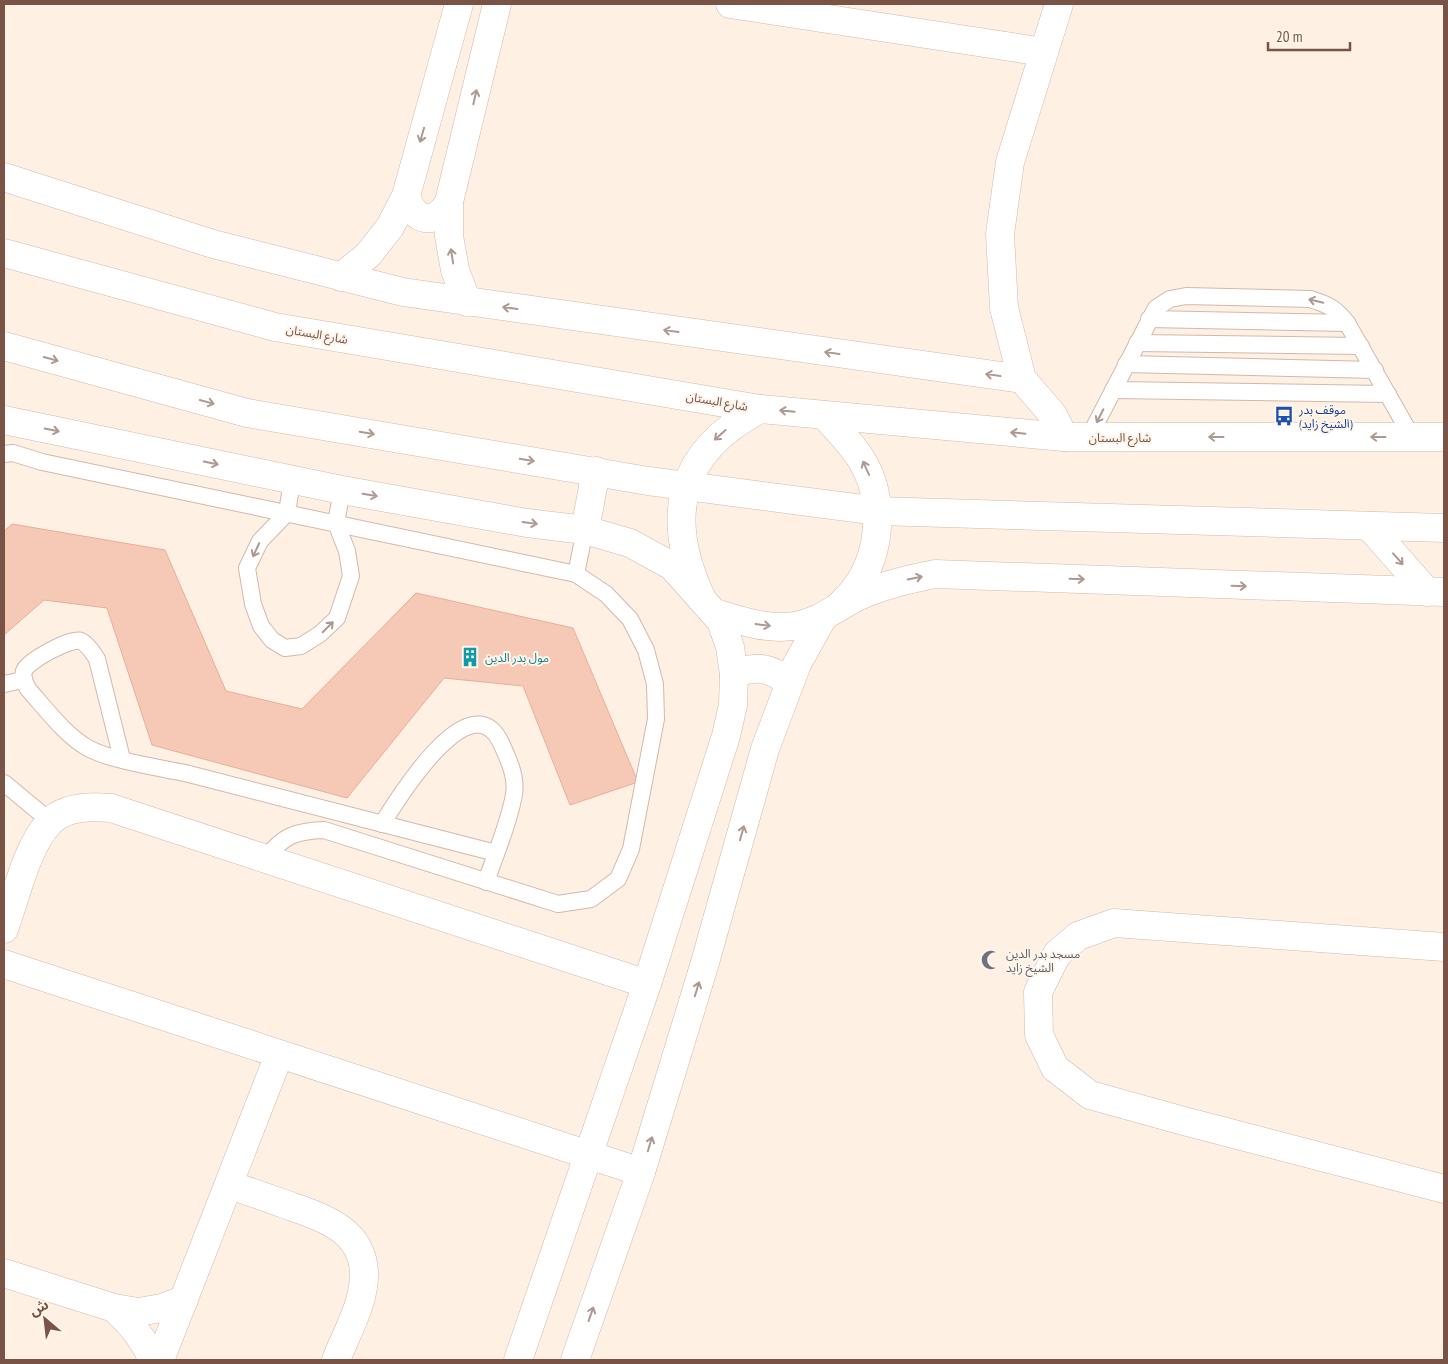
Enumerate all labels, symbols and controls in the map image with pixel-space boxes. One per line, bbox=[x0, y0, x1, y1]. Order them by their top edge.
scale bar bbox=[1268, 20, 1350, 52]
text: 20 m bbox=[1276, 27, 1302, 46]
one-way arrow bbox=[471, 89, 480, 105]
one-way arrow bbox=[416, 126, 426, 142]
one-way arrow bbox=[447, 248, 457, 264]
one-way arrow bbox=[1308, 296, 1324, 305]
one-way arrow bbox=[502, 303, 518, 313]
street label: شارع البستان bbox=[285, 321, 349, 349]
one-way arrow bbox=[663, 326, 679, 336]
one-way arrow bbox=[824, 348, 840, 358]
one-way arrow bbox=[42, 354, 58, 364]
one-way arrow bbox=[985, 370, 1001, 380]
street label: شارع البستان bbox=[685, 388, 749, 416]
one-way arrow bbox=[199, 397, 215, 407]
place label: موقف بدر (الشيخ زايد) bbox=[1298, 402, 1353, 433]
bus stop icon: موقف بدر (الشيخ زايد) bbox=[1273, 405, 1295, 427]
one-way arrow bbox=[779, 406, 795, 416]
one-way arrow bbox=[1095, 408, 1104, 423]
one-way arrow bbox=[43, 426, 59, 435]
one-way arrow bbox=[358, 428, 374, 438]
one-way arrow bbox=[1011, 428, 1027, 437]
one-way arrow bbox=[713, 430, 726, 441]
street label: شارع البستان bbox=[1089, 430, 1151, 447]
one-way arrow bbox=[1208, 432, 1224, 442]
one-way arrow bbox=[1370, 432, 1386, 442]
one-way arrow bbox=[519, 455, 535, 465]
one-way arrow bbox=[202, 459, 218, 468]
one-way arrow bbox=[860, 461, 870, 476]
one-way arrow bbox=[362, 490, 378, 500]
one-way arrow bbox=[522, 518, 538, 528]
one-way arrow bbox=[250, 542, 260, 557]
one-way arrow bbox=[1392, 552, 1404, 565]
one-way arrow bbox=[906, 573, 922, 582]
one-way arrow bbox=[1068, 575, 1084, 584]
one-way arrow bbox=[1230, 581, 1247, 591]
one-way arrow bbox=[322, 620, 334, 633]
one-way arrow bbox=[754, 620, 770, 630]
building icon: مول بدر الدين bbox=[459, 646, 481, 668]
place label: مول بدر الدين bbox=[485, 650, 549, 665]
one-way arrow bbox=[737, 825, 747, 841]
place label: مسجد بدر الدين الشيخ زايد bbox=[1006, 946, 1080, 977]
mosque icon: مسجد بدر الدين الشيخ زايد bbox=[980, 949, 1002, 971]
one-way arrow bbox=[693, 981, 703, 997]
one-way arrow bbox=[645, 1137, 655, 1153]
north arrow bbox=[20, 1294, 70, 1344]
text: ش bbox=[26, 1295, 52, 1320]
one-way arrow bbox=[587, 1307, 596, 1323]

